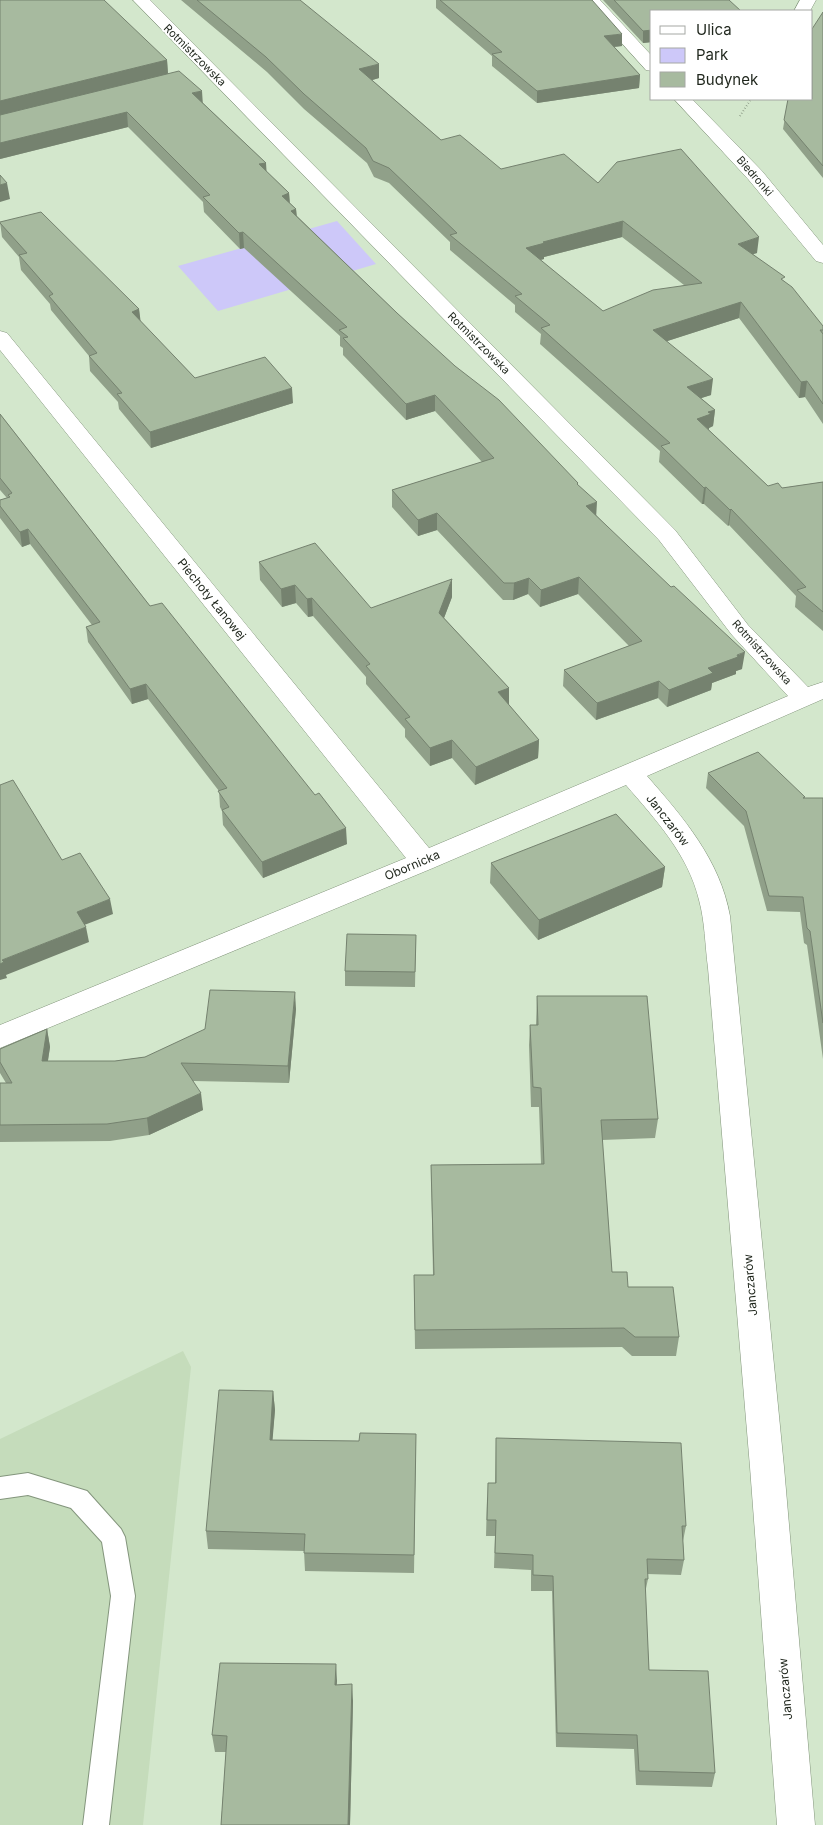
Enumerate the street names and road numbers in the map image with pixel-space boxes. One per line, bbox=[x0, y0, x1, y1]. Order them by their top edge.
street label: Rotmistrzowska bbox=[161, 21, 229, 89]
street label: Biedronki bbox=[734, 153, 776, 199]
street label: Rotmistrzowska bbox=[445, 309, 513, 377]
street label: Piechoty Łanowej bbox=[175, 555, 249, 643]
street label: Rotmistrzowska bbox=[729, 617, 795, 687]
street label: Janczarów bbox=[643, 791, 693, 849]
street label: Obornicka bbox=[382, 847, 442, 883]
street label: Janczarów bbox=[740, 1253, 760, 1316]
street label: Janczarów bbox=[775, 1657, 795, 1720]

